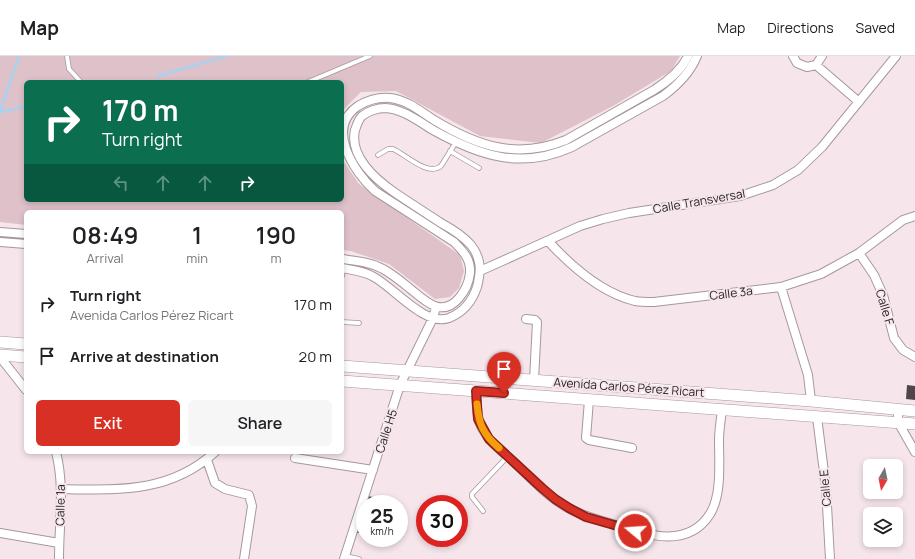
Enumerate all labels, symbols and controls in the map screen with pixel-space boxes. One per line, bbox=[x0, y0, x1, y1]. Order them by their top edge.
text: Map bbox=[20, 15, 59, 41]
text: Map bbox=[717, 18, 745, 37]
text: Directions bbox=[767, 18, 834, 37]
text: Saved bbox=[856, 18, 895, 37]
text: 170 m bbox=[102, 91, 178, 129]
icon: right bbox=[36, 96, 88, 148]
text: Turn right bbox=[102, 127, 183, 151]
icon: left bbox=[110, 172, 132, 194]
icon: ahead bbox=[152, 172, 174, 194]
icon: ahead bbox=[194, 172, 216, 194]
icon: right bbox=[236, 172, 258, 194]
street label: Calle Transversal bbox=[651, 185, 747, 217]
text: 08:49 bbox=[72, 218, 138, 251]
text: 1 bbox=[192, 218, 202, 251]
text: 190 bbox=[256, 218, 296, 251]
text: Arrival bbox=[87, 249, 124, 267]
text: min bbox=[186, 249, 208, 267]
text: m bbox=[270, 249, 282, 267]
street label: Calle 3a bbox=[708, 282, 754, 304]
text: Turn right bbox=[70, 285, 141, 306]
street label: Calle F bbox=[872, 287, 898, 327]
icon: right bbox=[36, 293, 58, 315]
text: 170 m bbox=[294, 294, 332, 315]
text: Avenida Carlos Pérez Ricart bbox=[70, 306, 234, 324]
icon: arrive bbox=[36, 345, 58, 367]
text: Arrive at destination bbox=[70, 346, 219, 367]
text: 20 m bbox=[299, 346, 332, 367]
pin bbox=[487, 352, 521, 393]
icon: arrive bbox=[493, 358, 515, 380]
street label: Avenida Carlos Pérez Ricart bbox=[553, 373, 705, 401]
button: Exit bbox=[36, 400, 180, 446]
button: Share bbox=[188, 400, 332, 446]
street label: Calle H5 bbox=[371, 407, 401, 455]
north arrow bbox=[863, 459, 903, 499]
map controls bbox=[863, 459, 903, 547]
street label: Calle E bbox=[815, 469, 835, 507]
street label: Calle 1a bbox=[51, 484, 69, 526]
speed limit sign: 30 bbox=[416, 495, 468, 547]
text: 25 bbox=[370, 502, 394, 529]
button: layers bbox=[863, 507, 903, 547]
position arrow bbox=[614, 510, 656, 552]
text: km/h bbox=[370, 524, 394, 538]

